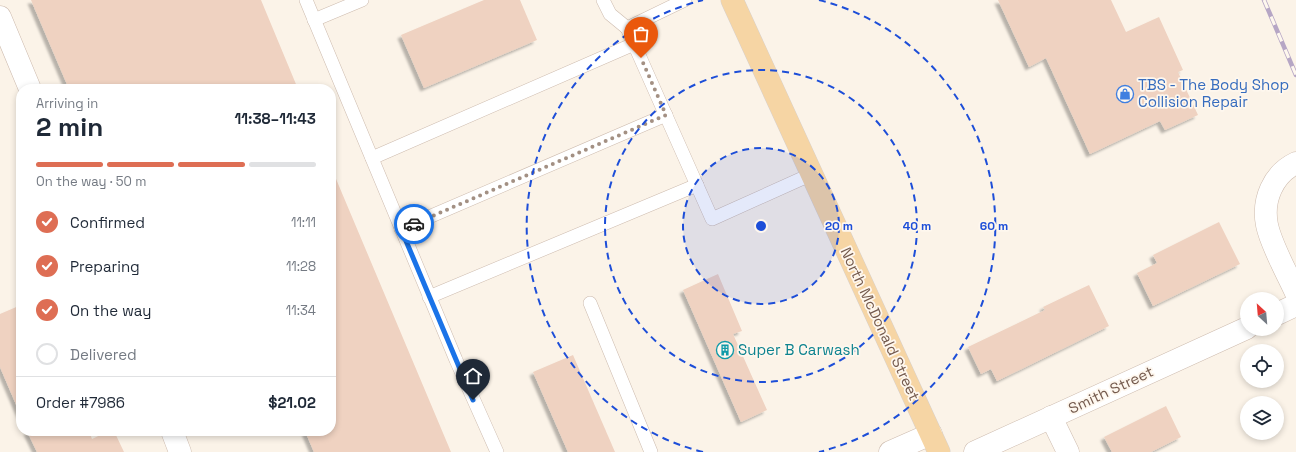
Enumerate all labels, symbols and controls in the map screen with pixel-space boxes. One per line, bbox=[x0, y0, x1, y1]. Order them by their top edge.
pin bbox=[624, 17, 658, 58]
icon: bag bbox=[630, 23, 652, 45]
place label: TBS - The Body Shop Collision Repair bbox=[1138, 75, 1289, 111]
shop icon: TBS - The Body Shop Collision Repair bbox=[1115, 84, 1135, 104]
text: Arriving in bbox=[36, 95, 98, 112]
text: 11:38–11:43 bbox=[234, 109, 316, 128]
text: 2 min bbox=[36, 110, 103, 144]
text: On the way · 50 m bbox=[36, 173, 146, 190]
courier bbox=[394, 204, 434, 244]
icon: check bbox=[36, 211, 58, 233]
text: Confirmed bbox=[70, 213, 145, 232]
icon: car bbox=[403, 213, 425, 235]
text: 11:11 bbox=[291, 214, 316, 231]
text: 20 m bbox=[825, 218, 853, 234]
text: 40 m bbox=[903, 218, 931, 234]
text: 60 m bbox=[980, 218, 1008, 234]
centre of rings bbox=[754, 219, 768, 233]
street label: North McDonald Street bbox=[837, 244, 924, 403]
icon: check bbox=[36, 255, 58, 277]
text: Preparing bbox=[70, 257, 140, 276]
text: 11:28 bbox=[286, 258, 316, 275]
north arrow bbox=[1240, 292, 1284, 336]
map controls bbox=[1240, 292, 1284, 440]
icon: check bbox=[36, 299, 58, 321]
text: On the way bbox=[70, 301, 151, 320]
text: 11:34 bbox=[286, 302, 316, 319]
building icon: Super B Carwash bbox=[715, 340, 735, 360]
place label: Super B Carwash bbox=[738, 340, 860, 359]
button: locate bbox=[1240, 344, 1284, 388]
text: Delivered bbox=[70, 345, 137, 364]
pin bbox=[456, 359, 490, 400]
street label: Smith Street bbox=[1065, 362, 1156, 418]
icon: home bbox=[462, 365, 484, 387]
text: Order #7986 bbox=[36, 393, 125, 412]
text: $21.02 bbox=[268, 393, 316, 412]
button: layers bbox=[1240, 396, 1284, 440]

